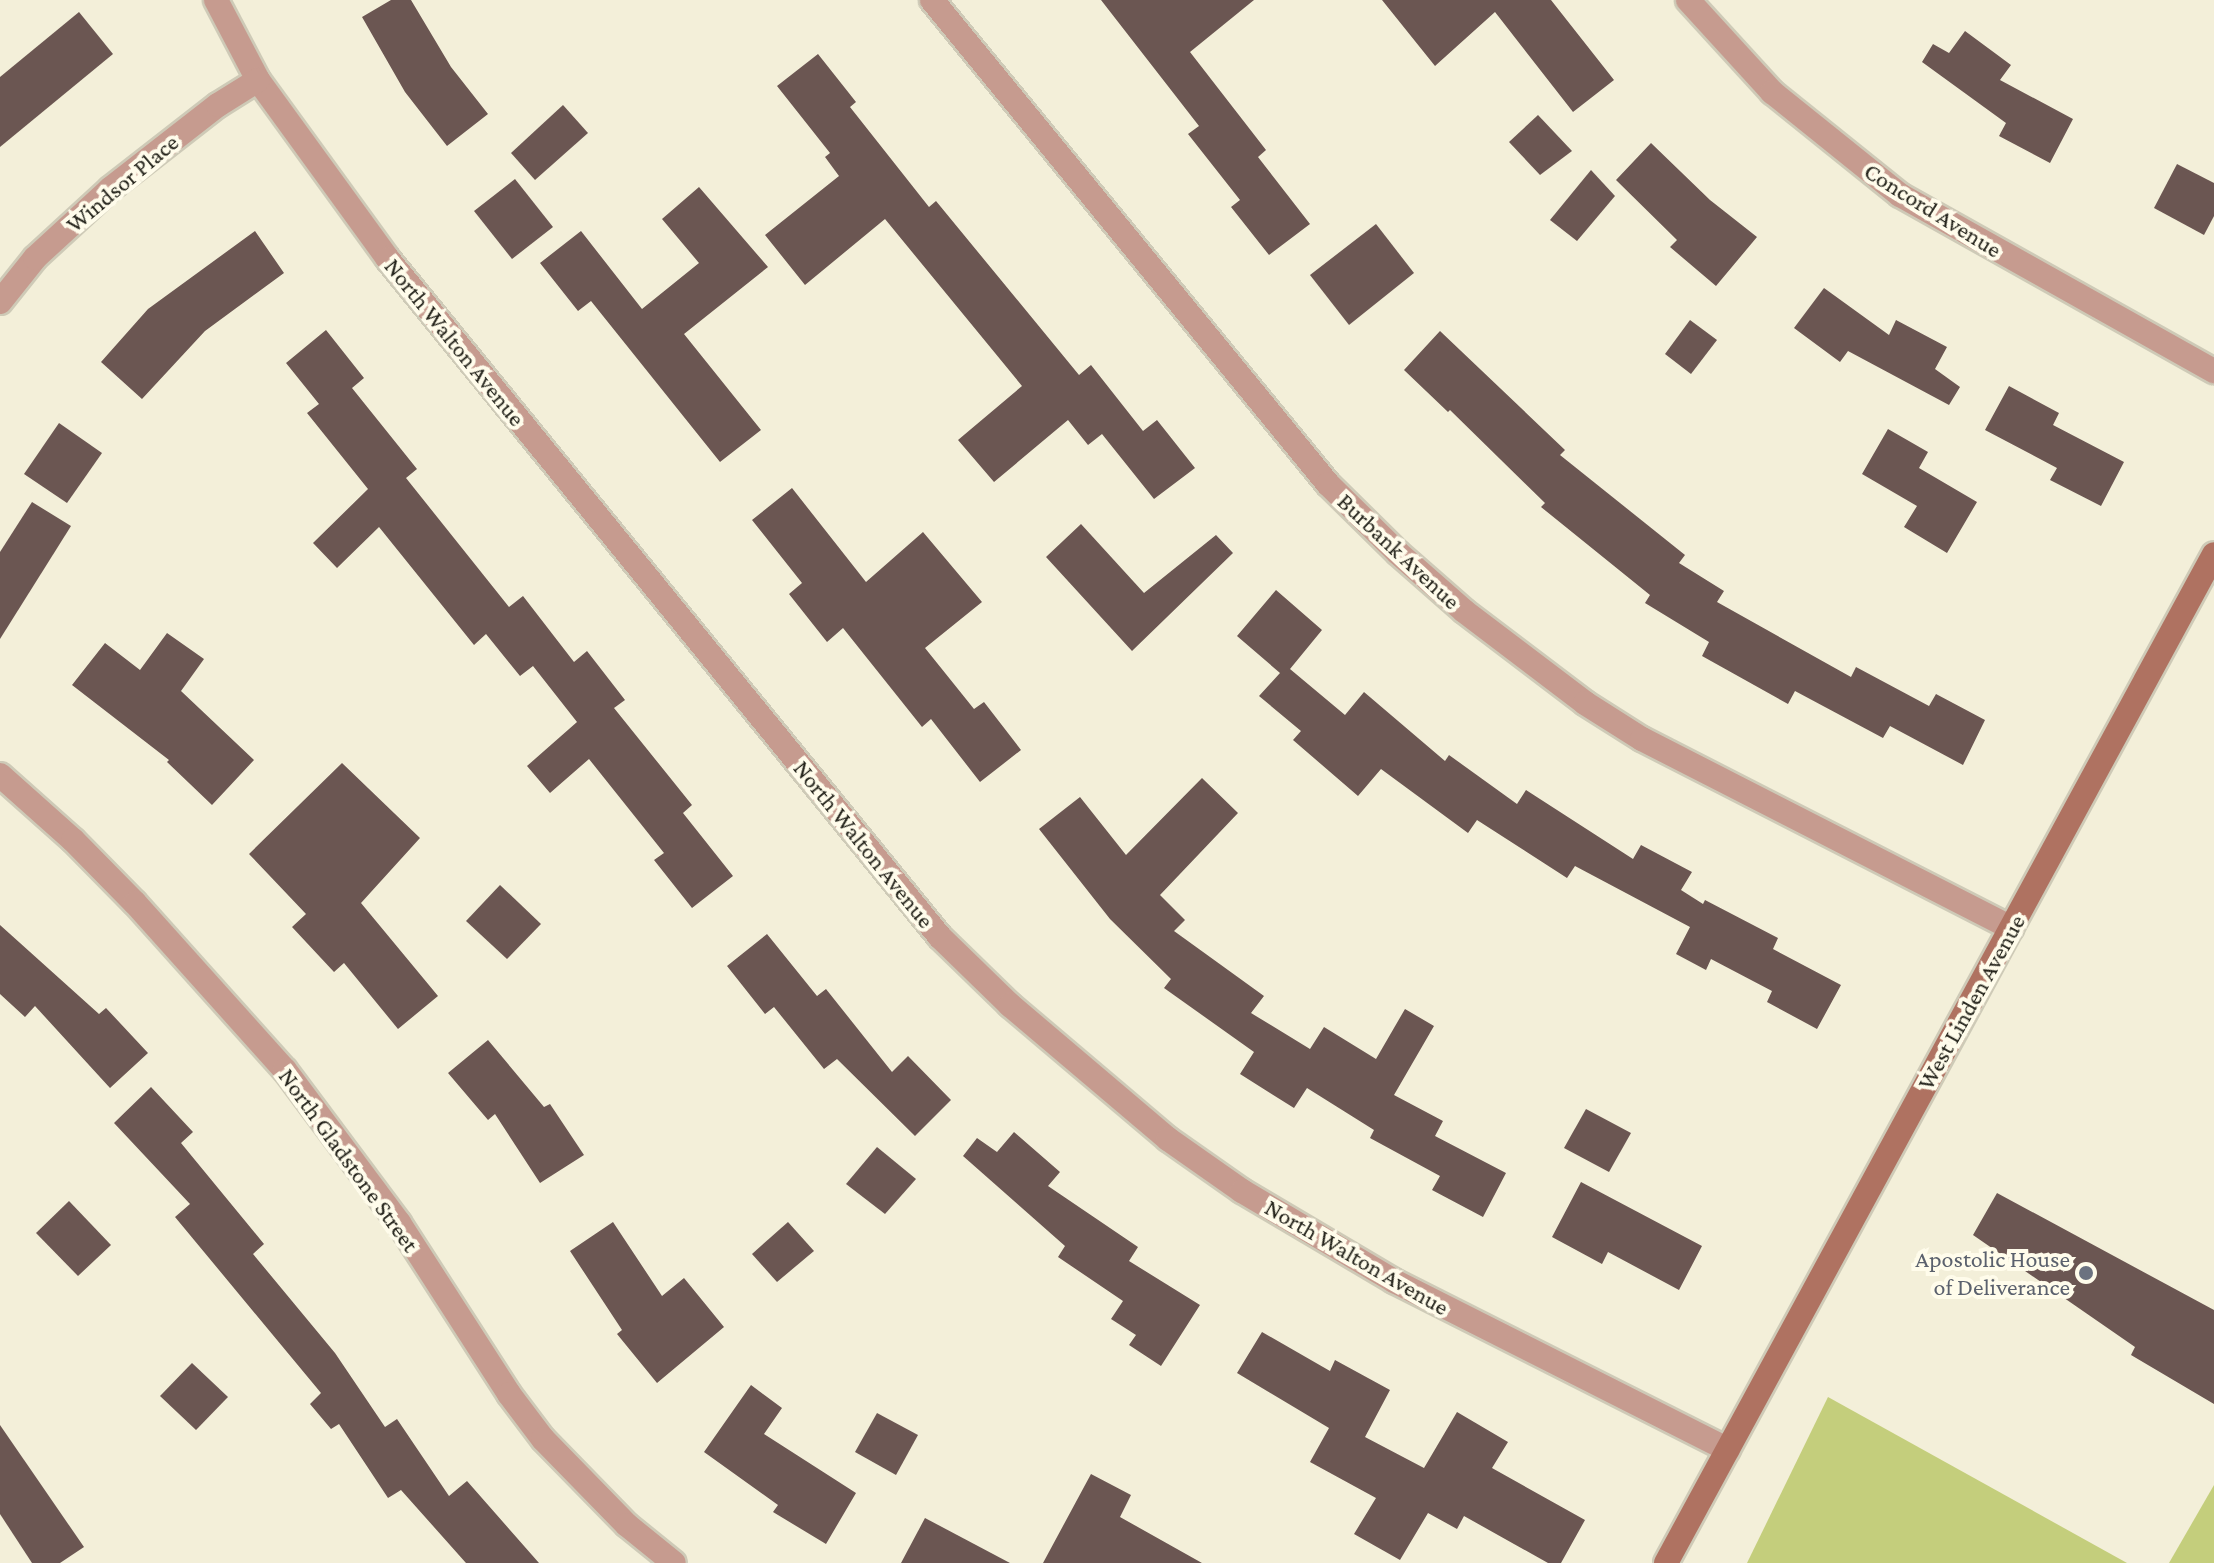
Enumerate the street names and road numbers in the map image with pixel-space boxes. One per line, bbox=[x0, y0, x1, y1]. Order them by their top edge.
street label: Windsor Place bbox=[60, 128, 184, 238]
street label: Concord Avenue bbox=[1859, 156, 2007, 264]
street label: North Walton Avenue bbox=[379, 252, 531, 432]
street label: Burbank Avenue bbox=[1332, 487, 1466, 615]
street label: North Walton Avenue bbox=[788, 754, 940, 934]
street label: West Linden Avenue bbox=[1911, 909, 2031, 1095]
street label: North Gladstone Street bbox=[273, 1063, 425, 1257]
street label: North Walton Avenue bbox=[1260, 1193, 1454, 1321]

